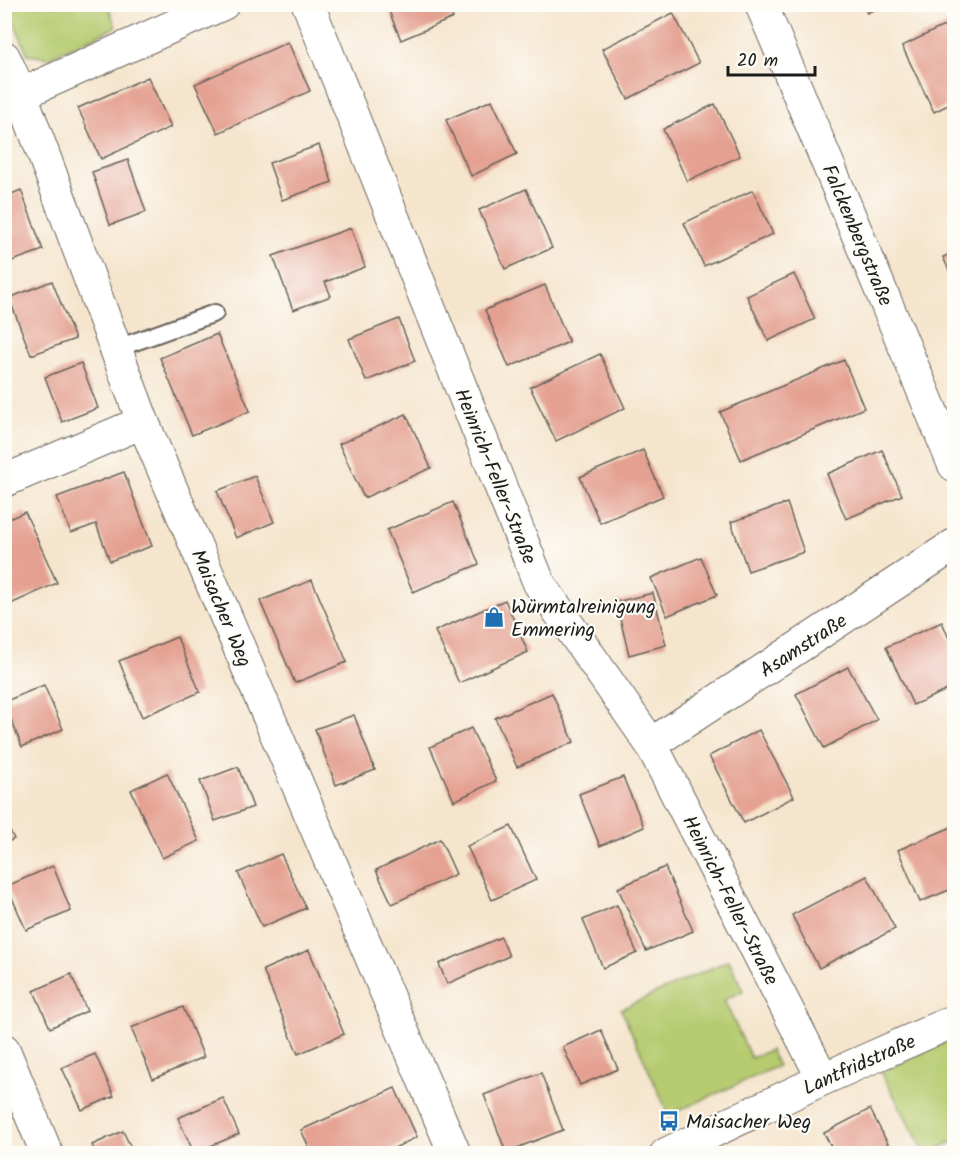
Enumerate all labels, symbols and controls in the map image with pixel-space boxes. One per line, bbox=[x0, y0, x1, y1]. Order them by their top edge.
scale bar bbox=[728, 39, 815, 77]
text: 20 m bbox=[737, 47, 778, 76]
street label: Falckenbergstraße bbox=[812, 160, 900, 312]
street label: Heinrich-Feller-Straße bbox=[444, 384, 544, 569]
street label: Maisacher Weg bbox=[181, 545, 259, 673]
place label: Würmtalreinigung Emmering bbox=[511, 592, 656, 647]
shop icon: Würmtalreinigung Emmering bbox=[482, 605, 506, 629]
street label: Asamstraße bbox=[754, 606, 854, 687]
street label: Heinrich-Feller-Straße bbox=[672, 810, 786, 992]
street label: Lantfridstraße bbox=[798, 1027, 921, 1105]
place label: Maisacher Weg bbox=[686, 1107, 811, 1139]
bus stop icon: Maisacher Weg bbox=[657, 1109, 681, 1133]

